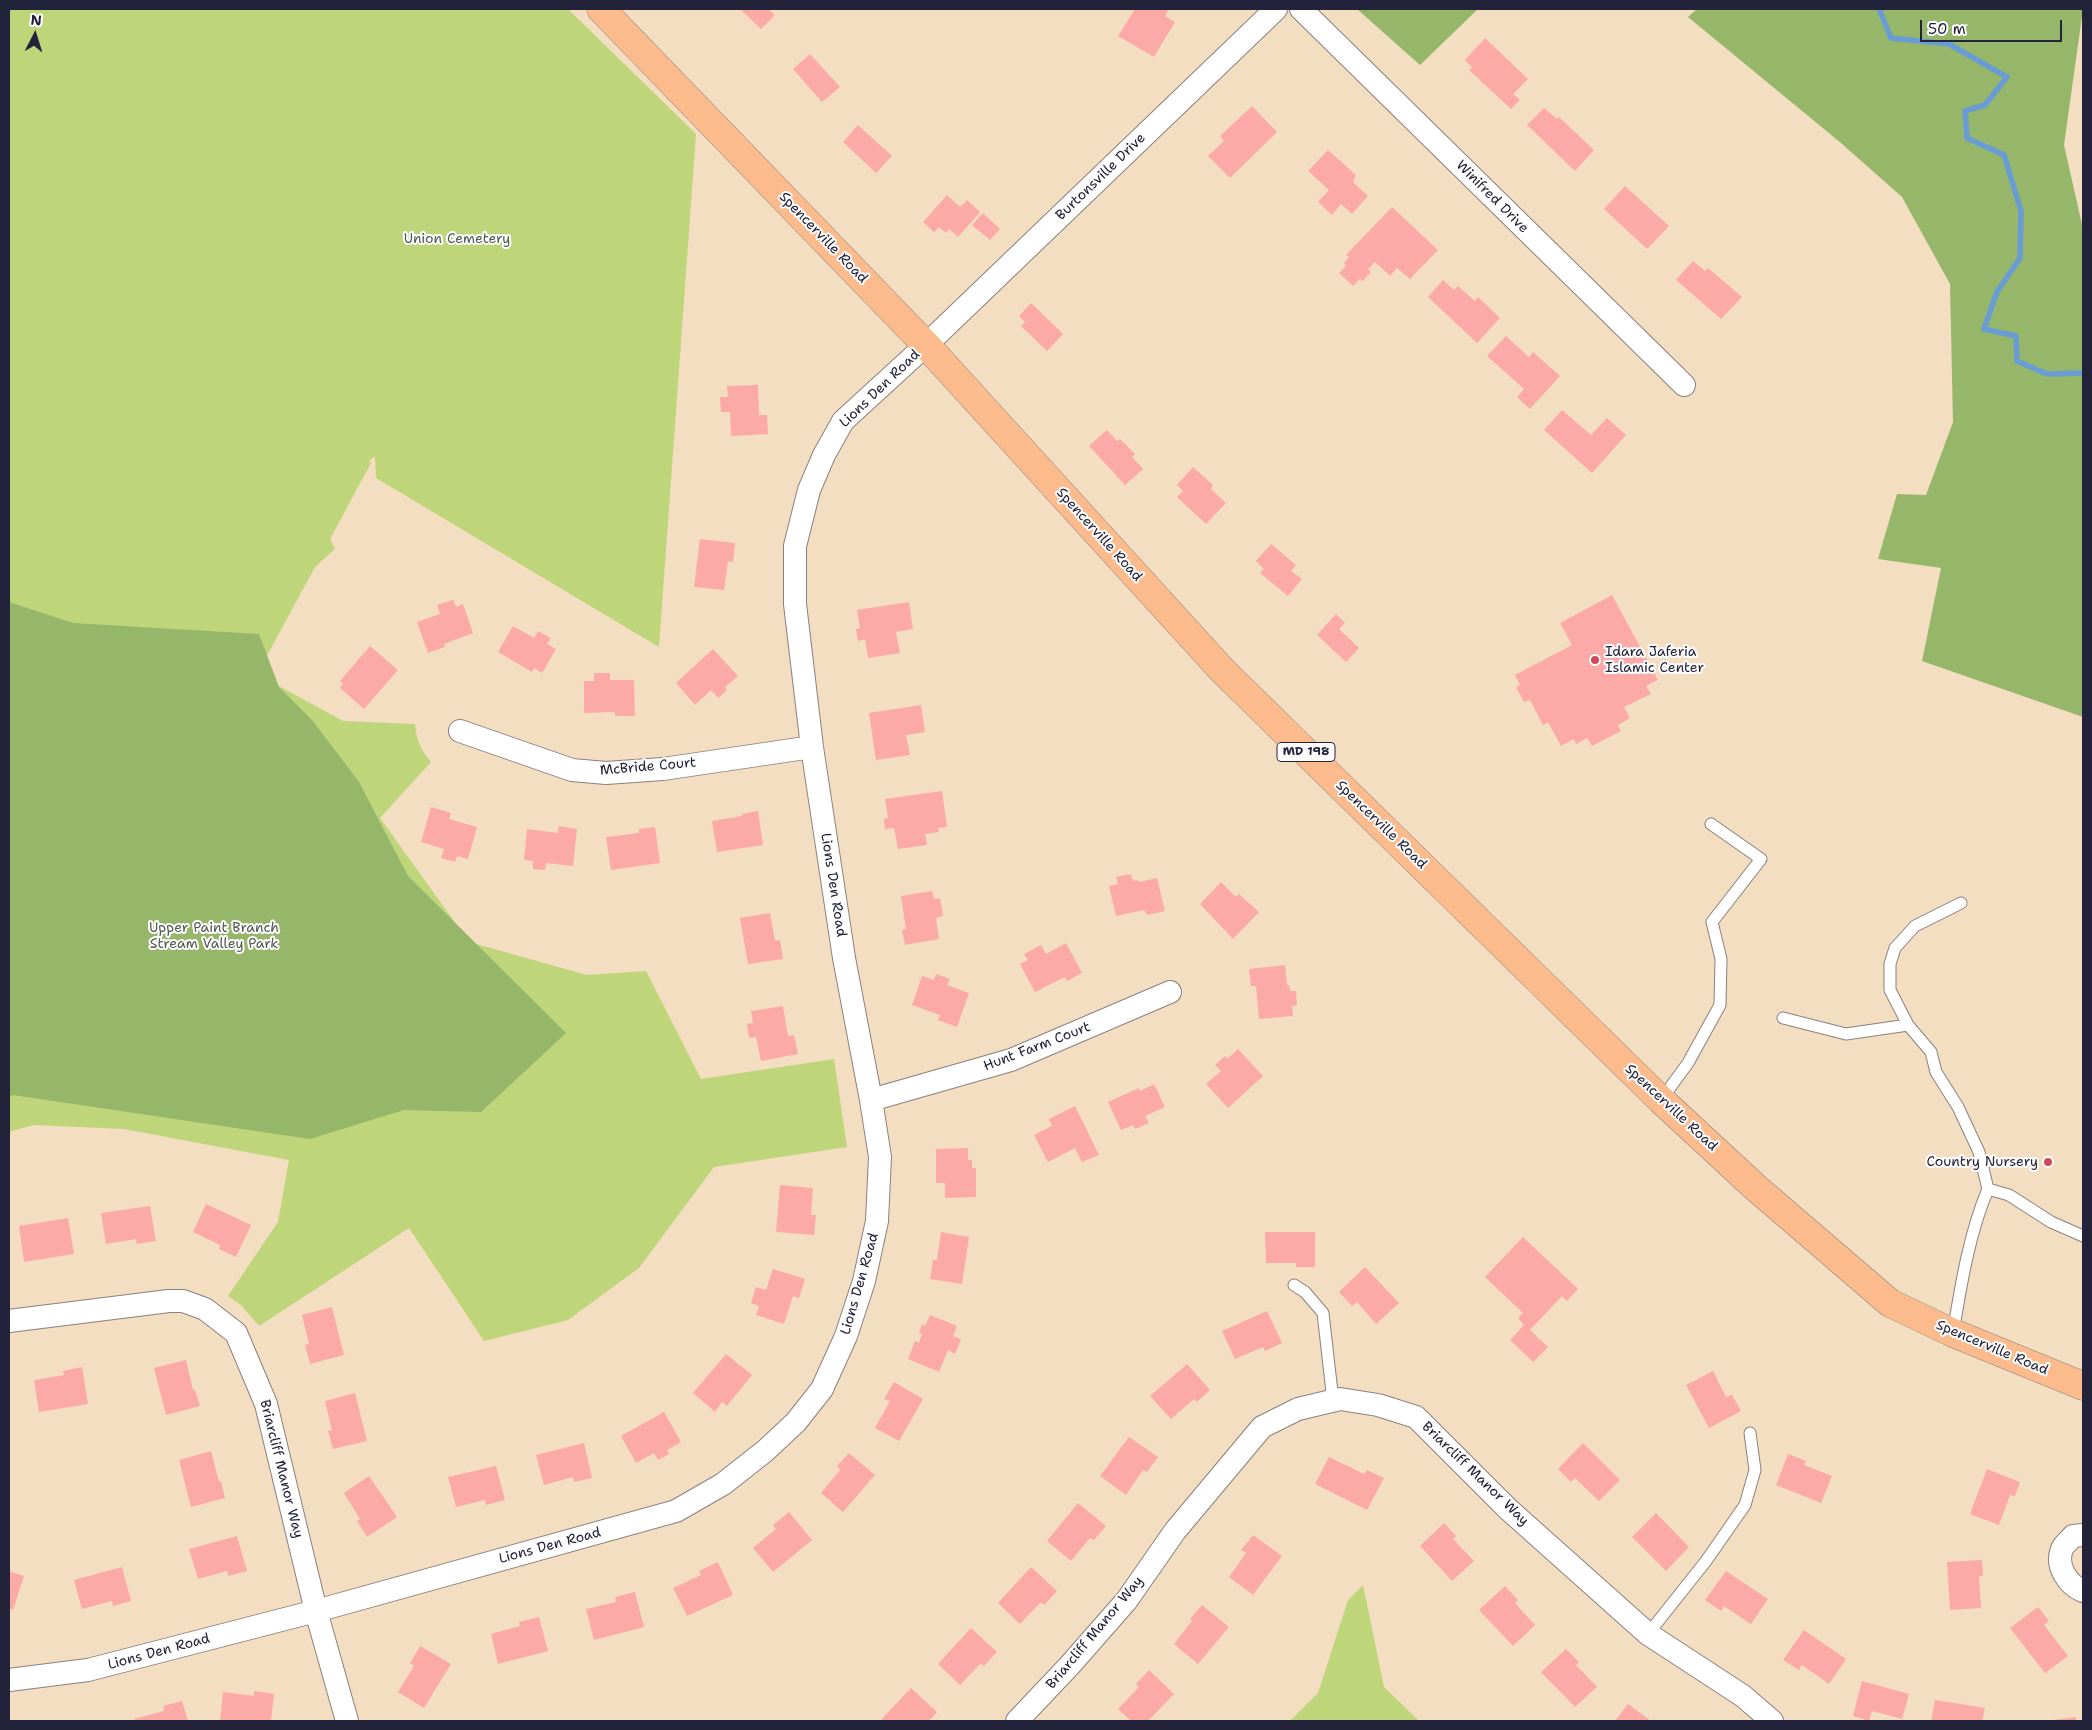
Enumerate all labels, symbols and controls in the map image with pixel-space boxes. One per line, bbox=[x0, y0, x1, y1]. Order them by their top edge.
north arrow bbox=[10, 10, 60, 60]
scale bar bbox=[1922, 10, 2064, 42]
text: N bbox=[30, 11, 43, 30]
text: 50 m bbox=[1928, 19, 1966, 39]
street label: Burtonsville Drive bbox=[1053, 130, 1149, 224]
street label: Winifred Drive bbox=[1452, 157, 1532, 237]
street label: Spencerville Road bbox=[775, 189, 871, 287]
park label: Union Cemetery bbox=[404, 231, 510, 247]
street label: Lions Den Road bbox=[836, 346, 924, 432]
street label: Spencerville Road bbox=[1053, 485, 1145, 585]
place label: Idara Jaferia Islamic Center bbox=[1605, 644, 1704, 676]
marker: Idara Jaferia Islamic Center bbox=[1589, 654, 1601, 666]
road number: MD 198 bbox=[1277, 742, 1335, 762]
street label: McBride Court bbox=[599, 754, 697, 780]
street label: Spencerville Road bbox=[1332, 777, 1430, 873]
street label: Lions Den Road bbox=[816, 832, 850, 938]
park label: Upper Paint Branch Stream Valley Park bbox=[149, 920, 279, 952]
street label: Hunt Farm Court bbox=[981, 1019, 1093, 1075]
street label: Spencerville Road bbox=[1621, 1061, 1721, 1155]
place label: Country Nursery bbox=[1927, 1154, 2038, 1170]
marker: Country Nursery bbox=[2042, 1156, 2054, 1168]
street label: Lions Den Road bbox=[837, 1231, 883, 1337]
street label: Spencerville Road bbox=[1933, 1317, 2051, 1379]
street label: Briarcliff Manor Way bbox=[256, 1398, 306, 1540]
street label: Briarcliff Manor Way bbox=[1418, 1419, 1532, 1529]
street label: Lions Den Road bbox=[497, 1524, 603, 1568]
street label: Briarcliff Manor Way bbox=[1043, 1573, 1147, 1693]
street label: Lions Den Road bbox=[106, 1630, 212, 1674]

